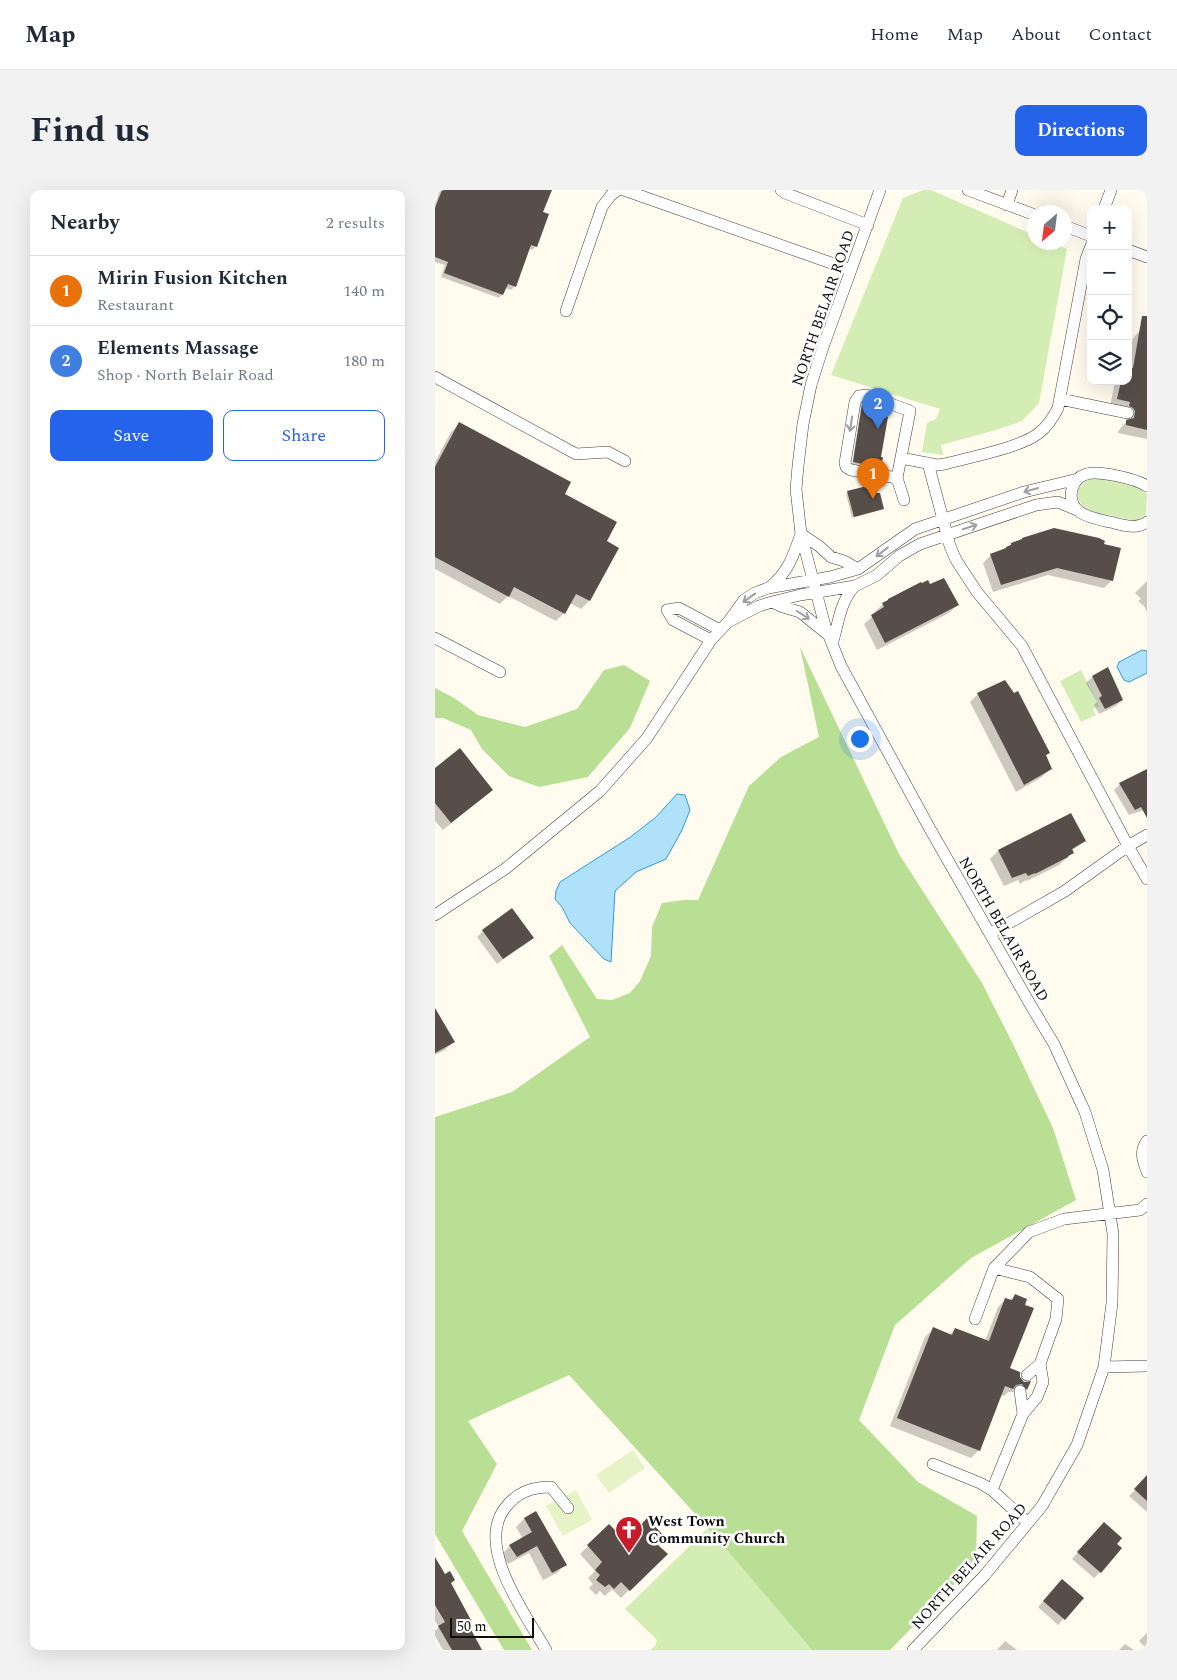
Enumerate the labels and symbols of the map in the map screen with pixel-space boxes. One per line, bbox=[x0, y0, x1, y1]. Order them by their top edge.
north arrow bbox=[1027, 205, 1072, 250]
street label: NORTH BELAIR ROAD bbox=[786, 227, 861, 389]
pin: 2 bbox=[862, 388, 894, 429]
one-way arrow bbox=[846, 416, 856, 432]
pin: 1 bbox=[857, 458, 889, 499]
one-way arrow bbox=[1023, 486, 1039, 496]
one-way arrow bbox=[962, 521, 978, 531]
one-way arrow bbox=[876, 547, 889, 558]
one-way arrow bbox=[742, 593, 756, 603]
one-way arrow bbox=[795, 610, 809, 620]
your location bbox=[847, 726, 873, 752]
street label: NORTH BELAIR ROAD bbox=[953, 853, 1055, 1006]
street label: NORTH BELAIR ROAD bbox=[906, 1498, 1033, 1635]
place label: West Town Community Church bbox=[648, 1510, 785, 1550]
church icon: West Town Community Church bbox=[614, 1515, 644, 1554]
scale bar bbox=[450, 1615, 534, 1638]

